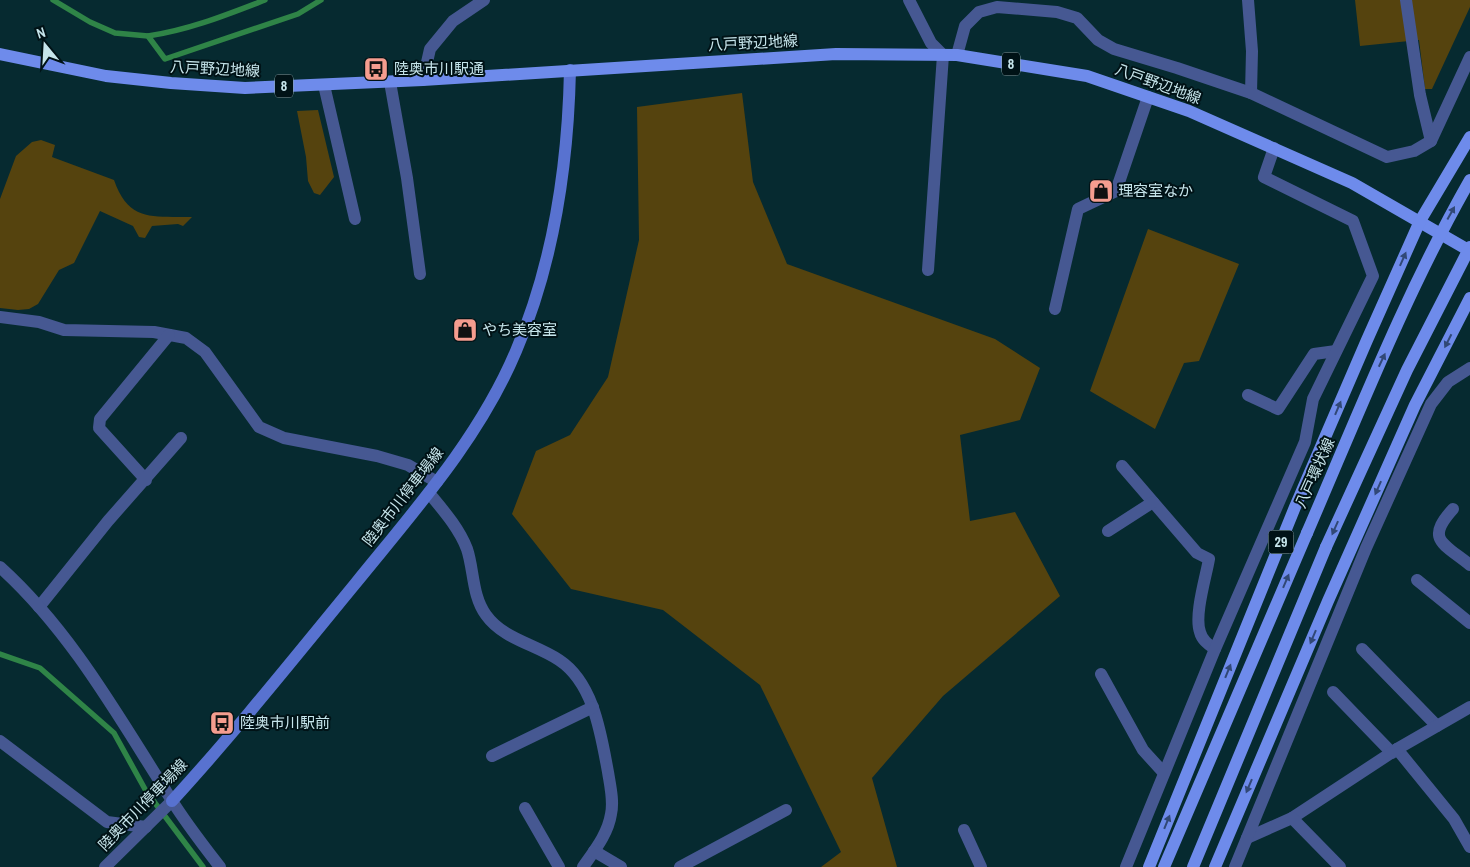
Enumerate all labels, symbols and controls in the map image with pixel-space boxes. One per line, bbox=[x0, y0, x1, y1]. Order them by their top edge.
north arrow bbox=[20, 20, 70, 70]
text: N bbox=[34, 23, 48, 42]
street label: 八戸野辺地線 bbox=[707, 30, 798, 55]
road number: 8 bbox=[1002, 52, 1020, 76]
street label: 八戸野辺地線 bbox=[170, 56, 261, 81]
bus stop icon: 陸奥市川駅通 bbox=[363, 56, 389, 82]
place label: 陸奥市川駅通 bbox=[394, 58, 484, 79]
street label: 八戸野辺地線 bbox=[1112, 58, 1204, 109]
road number: 8 bbox=[275, 74, 293, 98]
shop icon: 理容室なか bbox=[1088, 178, 1114, 204]
place label: 理容室なか bbox=[1118, 180, 1193, 201]
one-way arrow bbox=[1447, 206, 1456, 220]
one-way arrow bbox=[1400, 252, 1408, 266]
shop icon: やち美容室 bbox=[452, 317, 478, 343]
place label: やち美容室 bbox=[482, 319, 557, 340]
one-way arrow bbox=[1444, 334, 1452, 348]
one-way arrow bbox=[1378, 353, 1386, 367]
one-way arrow bbox=[1334, 401, 1342, 415]
street label: 八戸環状線 bbox=[1290, 434, 1339, 511]
street label: 陸奥市川停車場線 bbox=[357, 443, 448, 550]
one-way arrow bbox=[1374, 481, 1382, 495]
one-way arrow bbox=[1331, 520, 1340, 535]
road number: 29 bbox=[1268, 530, 1294, 554]
one-way arrow bbox=[1282, 574, 1290, 588]
one-way arrow bbox=[1308, 630, 1316, 644]
one-way arrow bbox=[1225, 664, 1233, 678]
bus stop icon: 陸奥市川駅前 bbox=[209, 710, 235, 736]
place label: 陸奥市川駅前 bbox=[240, 712, 330, 733]
street label: 陸奥市川停車場線 bbox=[93, 754, 192, 855]
one-way arrow bbox=[1245, 779, 1253, 793]
one-way arrow bbox=[1163, 814, 1171, 829]

